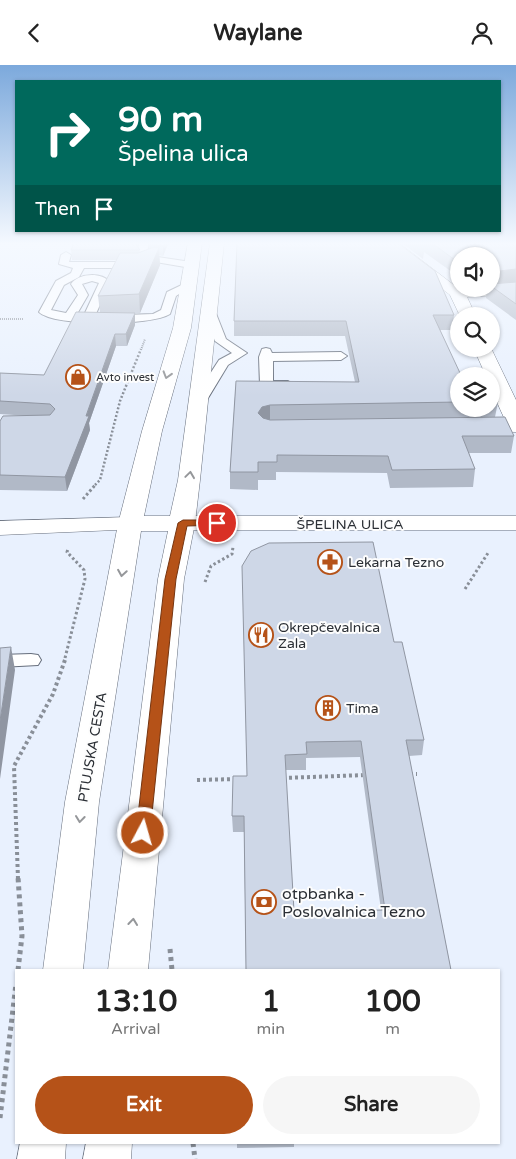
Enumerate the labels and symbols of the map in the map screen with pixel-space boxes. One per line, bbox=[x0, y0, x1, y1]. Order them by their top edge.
shop icon: Avto invest bbox=[65, 364, 91, 390]
one-way arrow bbox=[163, 370, 173, 379]
place label: Avto invest bbox=[96, 371, 154, 384]
one-way arrow bbox=[184, 470, 195, 478]
pin bbox=[196, 502, 238, 544]
street label: ŠPELINA ULICA bbox=[296, 516, 404, 533]
pharmacy icon: Lekarna Tezno bbox=[317, 549, 343, 575]
place label: Lekarna Tezno bbox=[348, 554, 444, 571]
one-way arrow bbox=[118, 568, 128, 577]
place label: Okrepčevalnica Zala bbox=[278, 619, 380, 652]
restaurant icon: Okrepčevalnica Zala bbox=[248, 622, 274, 648]
street label: PTUJSKA CESTA bbox=[74, 691, 111, 804]
building icon: Tima bbox=[315, 695, 341, 721]
place label: Tima bbox=[346, 700, 379, 717]
position arrow bbox=[116, 806, 168, 858]
one-way arrow bbox=[75, 815, 86, 823]
place label: otpbanka - Poslovalnica Tezno bbox=[282, 884, 426, 922]
bank icon: otpbanka - Poslovalnica Tezno bbox=[251, 889, 277, 915]
one-way arrow bbox=[127, 917, 138, 925]

